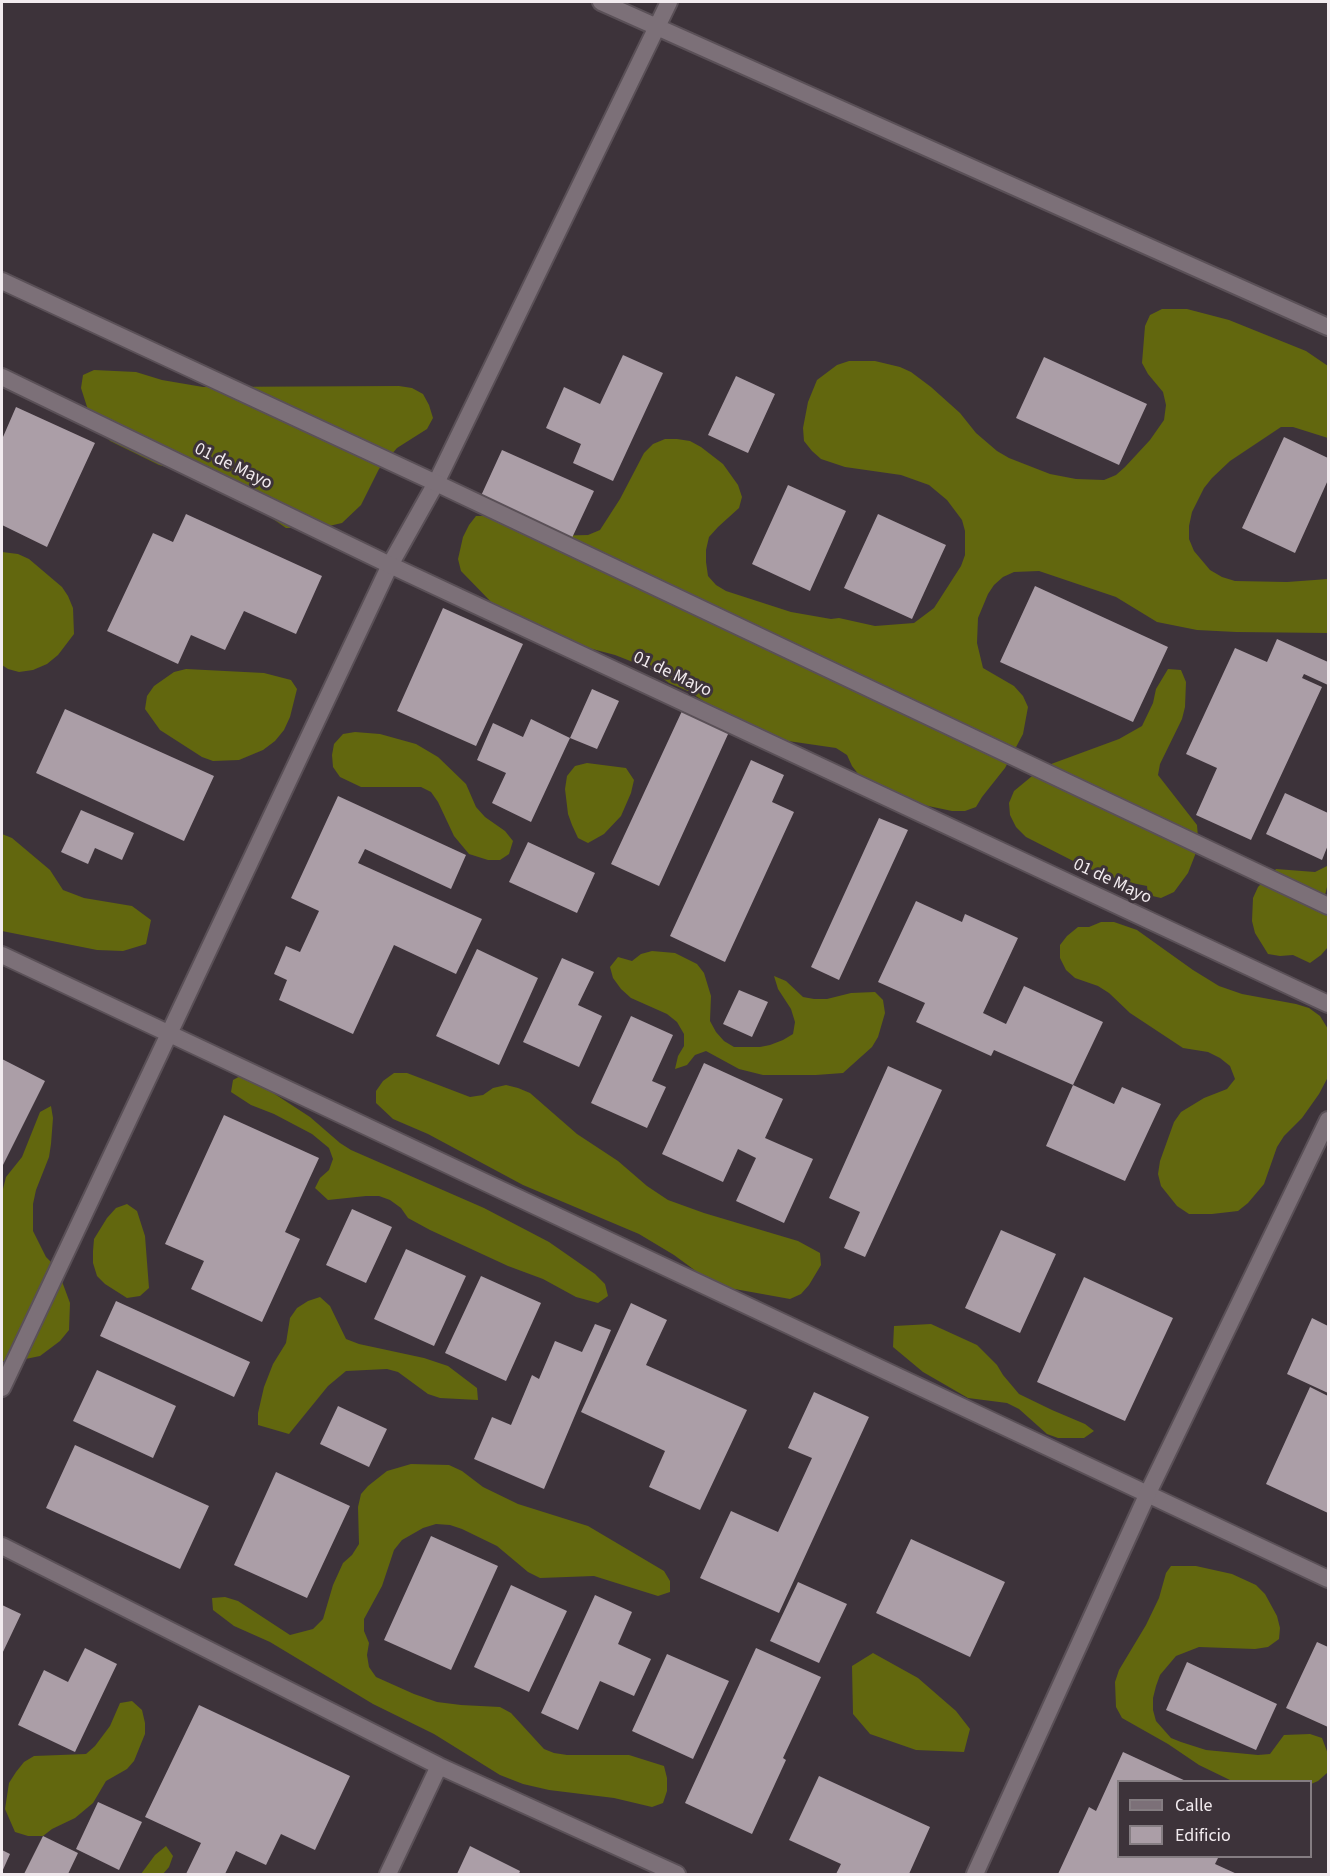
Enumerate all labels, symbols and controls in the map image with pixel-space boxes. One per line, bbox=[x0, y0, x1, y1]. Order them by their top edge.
street label: 01 de Mayo bbox=[190, 439, 276, 495]
street label: 01 de Mayo bbox=[629, 647, 715, 703]
street label: 01 de Mayo bbox=[1069, 854, 1155, 910]
legend bbox=[1117, 1780, 1312, 1858]
text: Calle bbox=[1175, 1793, 1212, 1818]
text: Edificio bbox=[1175, 1823, 1231, 1848]

